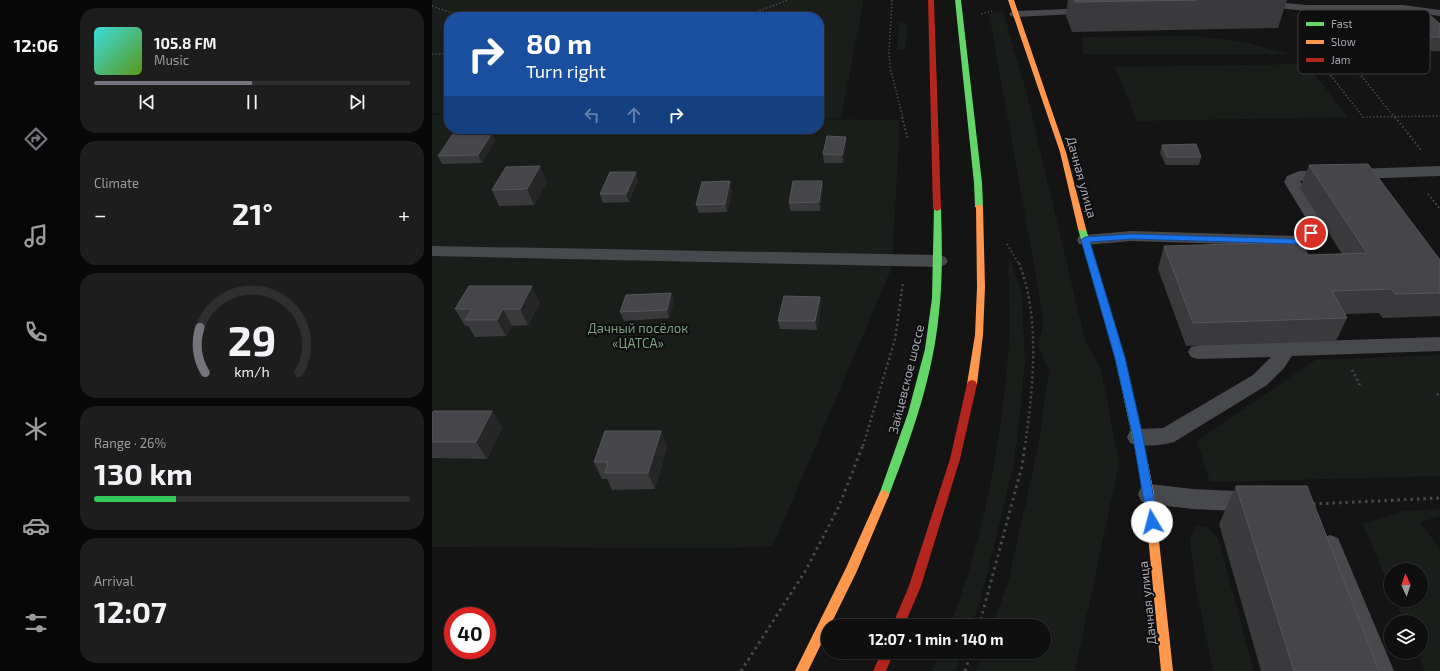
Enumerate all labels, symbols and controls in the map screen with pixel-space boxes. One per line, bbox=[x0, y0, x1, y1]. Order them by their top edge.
legend bbox=[1298, 10, 1430, 74]
text: Fast bbox=[1331, 17, 1353, 30]
text: 80 m bbox=[526, 26, 592, 60]
icon: right bbox=[460, 28, 512, 80]
text: 12:06 bbox=[14, 34, 58, 56]
text: 105.8 FM bbox=[154, 34, 217, 52]
text: Slow bbox=[1331, 35, 1356, 48]
text: Music bbox=[154, 52, 189, 68]
text: Jam bbox=[1331, 53, 1350, 66]
text: Turn right bbox=[526, 60, 606, 82]
icon: previous bbox=[136, 91, 158, 113]
icon: pause bbox=[241, 91, 263, 113]
icon: next bbox=[346, 91, 368, 113]
icon: left bbox=[581, 104, 603, 126]
icon: ahead bbox=[623, 104, 645, 126]
icon: right bbox=[665, 104, 687, 126]
icon: directions bbox=[22, 125, 50, 153]
street label: Дачная улица bbox=[1063, 134, 1101, 220]
text: Climate bbox=[94, 175, 139, 191]
text: 21° bbox=[232, 195, 273, 231]
text: − bbox=[94, 201, 107, 227]
text: + bbox=[398, 201, 410, 227]
pin bbox=[1294, 216, 1328, 250]
icon: music bbox=[22, 222, 50, 250]
icon: arrive bbox=[1300, 222, 1322, 244]
text: 29 bbox=[228, 314, 276, 364]
icon: phone bbox=[22, 318, 50, 346]
park label: Дачный посёлок «ЦАТСА» bbox=[588, 320, 688, 351]
street label: Зайцевское шоссе bbox=[885, 323, 927, 435]
text: km/h bbox=[234, 363, 270, 380]
icon: climate bbox=[22, 415, 50, 443]
text: Range · 26% bbox=[94, 435, 166, 451]
text: 130 km bbox=[94, 455, 193, 491]
position arrow bbox=[1131, 501, 1173, 543]
icon: car bbox=[22, 512, 50, 540]
street label: Дачная улица bbox=[1135, 560, 1159, 646]
north arrow bbox=[1384, 563, 1428, 607]
map controls bbox=[1384, 563, 1428, 659]
text: Arrival bbox=[94, 573, 134, 589]
text: 12:07 bbox=[94, 593, 167, 629]
speed limit sign: 40 bbox=[444, 607, 496, 659]
icon: filters bbox=[22, 609, 50, 637]
button: layers bbox=[1384, 615, 1428, 659]
text: 12:07 · 1 min · 140 m bbox=[869, 630, 1003, 648]

